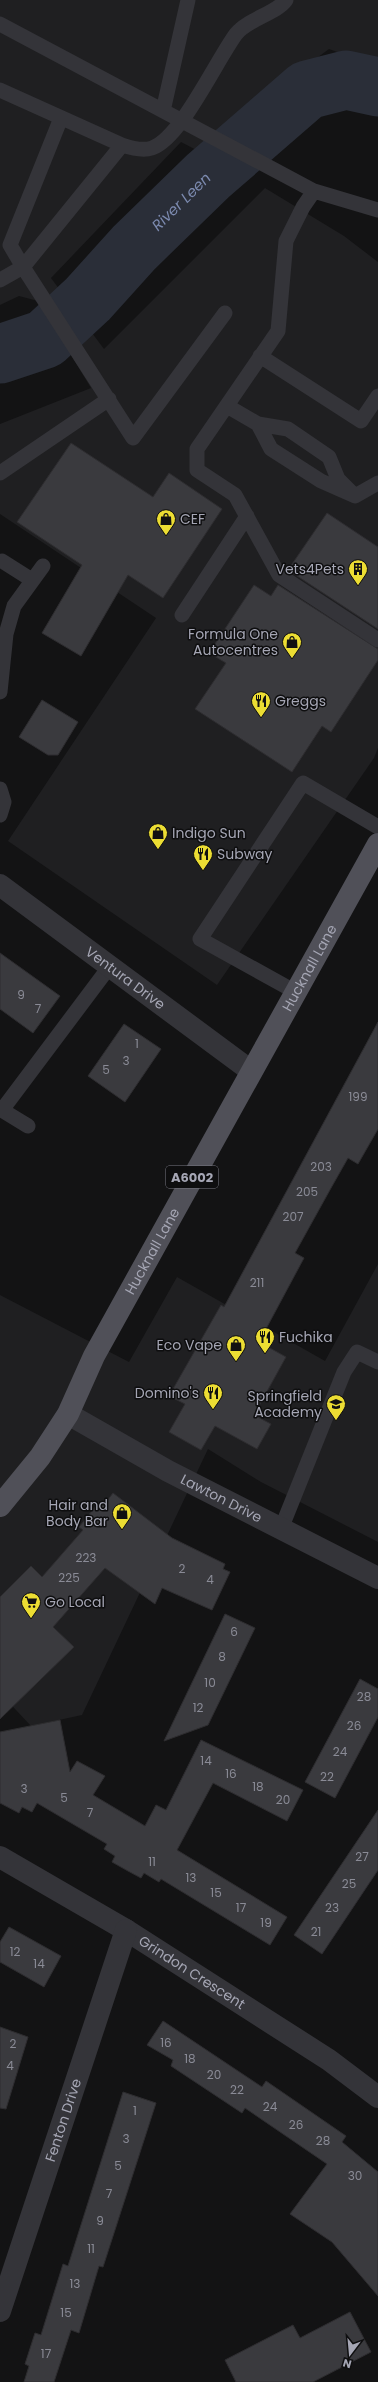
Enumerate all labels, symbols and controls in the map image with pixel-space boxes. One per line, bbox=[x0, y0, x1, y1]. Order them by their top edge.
water label: River Leen bbox=[147, 168, 215, 235]
shop icon: CEF bbox=[155, 508, 177, 536]
place label: CEF bbox=[180, 509, 205, 529]
building icon: Vets4Pets bbox=[347, 558, 369, 586]
place label: Vets4Pets bbox=[275, 559, 344, 579]
place label: Formula One Autocentres bbox=[188, 624, 278, 660]
shop icon: Formula One Autocentres bbox=[281, 631, 303, 659]
restaurant icon: Greggs bbox=[250, 690, 272, 718]
place label: Greggs bbox=[275, 691, 326, 711]
shop icon: Indigo Sun bbox=[147, 822, 169, 850]
place label: Indigo Sun bbox=[172, 823, 246, 843]
restaurant icon: Subway bbox=[192, 843, 214, 871]
place label: Subway bbox=[217, 844, 273, 864]
street label: Hucknall Lane bbox=[277, 920, 342, 1015]
street label: Ventura Drive bbox=[81, 942, 170, 1014]
house number: 9 bbox=[17, 986, 25, 1003]
house number: 7 bbox=[35, 1000, 42, 1017]
house number: 1 bbox=[135, 1035, 139, 1052]
house number: 3 bbox=[122, 1052, 130, 1069]
house number: 5 bbox=[102, 1061, 110, 1078]
house number: 199 bbox=[349, 1088, 367, 1105]
house number: 203 bbox=[310, 1158, 332, 1175]
road number: A6002 bbox=[166, 1166, 218, 1188]
house number: 205 bbox=[296, 1183, 318, 1200]
street label: Hucknall Lane bbox=[120, 1204, 184, 1298]
house number: 207 bbox=[283, 1208, 304, 1225]
house number: 211 bbox=[250, 1274, 264, 1291]
restaurant icon: Fuchika bbox=[254, 1326, 276, 1354]
place label: Fuchika bbox=[279, 1327, 333, 1347]
shop icon: Eco Vape bbox=[225, 1334, 247, 1362]
place label: Eco Vape bbox=[157, 1335, 222, 1355]
restaurant icon: Domino's bbox=[202, 1382, 224, 1410]
place label: Domino's bbox=[135, 1383, 199, 1403]
place label: Springfield Academy bbox=[248, 1386, 322, 1422]
school or university icon: Springfield Academy bbox=[325, 1393, 347, 1421]
street label: Lawton Drive bbox=[177, 1469, 266, 1527]
place label: Hair and Body Bar bbox=[46, 1495, 108, 1531]
shop icon: Hair and Body Bar bbox=[111, 1502, 133, 1530]
house number: 223 bbox=[76, 1549, 96, 1566]
house number: 2 bbox=[179, 1560, 186, 1577]
house number: 225 bbox=[58, 1569, 80, 1586]
house number: 4 bbox=[206, 1571, 214, 1588]
supermarket icon: Go Local bbox=[20, 1591, 42, 1619]
place label: Go Local bbox=[45, 1592, 105, 1612]
house number: 6 bbox=[230, 1623, 238, 1640]
house number: 8 bbox=[218, 1648, 226, 1665]
house number: 10 bbox=[204, 1674, 216, 1691]
house number: 28 bbox=[357, 1688, 371, 1705]
house number: 12 bbox=[193, 1699, 203, 1716]
house number: 26 bbox=[347, 1717, 361, 1734]
house number: 24 bbox=[333, 1743, 348, 1760]
house number: 14 bbox=[200, 1752, 212, 1769]
house number: 16 bbox=[225, 1765, 237, 1782]
house number: 22 bbox=[320, 1768, 334, 1785]
house number: 18 bbox=[252, 1778, 264, 1795]
house number: 3 bbox=[20, 1780, 28, 1797]
house number: 5 bbox=[60, 1789, 68, 1806]
house number: 20 bbox=[276, 1791, 290, 1808]
house number: 7 bbox=[87, 1804, 94, 1821]
house number: 27 bbox=[355, 1848, 369, 1865]
house number: 11 bbox=[148, 1853, 156, 1870]
house number: 13 bbox=[186, 1869, 196, 1886]
house number: 25 bbox=[342, 1875, 356, 1892]
house number: 15 bbox=[210, 1884, 222, 1901]
house number: 17 bbox=[236, 1899, 247, 1916]
house number: 23 bbox=[325, 1899, 339, 1916]
house number: 19 bbox=[260, 1914, 272, 1931]
house number: 21 bbox=[311, 1923, 321, 1940]
street label: Grindon Crescent bbox=[135, 1931, 249, 2014]
house number: 12 bbox=[10, 1943, 20, 1960]
house number: 14 bbox=[33, 1955, 45, 1972]
house number: 16 bbox=[160, 2034, 172, 2051]
house number: 2 bbox=[10, 2035, 17, 2052]
house number: 18 bbox=[184, 2050, 196, 2067]
house number: 4 bbox=[6, 2057, 14, 2074]
house number: 20 bbox=[207, 2066, 221, 2083]
street label: Fenton Drive bbox=[40, 2076, 86, 2164]
house number: 22 bbox=[230, 2081, 244, 2098]
house number: 24 bbox=[263, 2098, 278, 2115]
house number: 1 bbox=[133, 2102, 137, 2119]
house number: 26 bbox=[289, 2116, 303, 2133]
house number: 3 bbox=[122, 2130, 130, 2147]
house number: 28 bbox=[316, 2132, 330, 2149]
house number: 5 bbox=[114, 2157, 122, 2174]
house number: 30 bbox=[348, 2167, 362, 2184]
house number: 7 bbox=[106, 2185, 113, 2202]
house number: 9 bbox=[96, 2212, 104, 2229]
house number: 11 bbox=[87, 2240, 95, 2257]
house number: 13 bbox=[70, 2275, 80, 2292]
house number: 15 bbox=[60, 2304, 72, 2321]
north arrow bbox=[330, 2334, 370, 2374]
house number: 17 bbox=[41, 2345, 52, 2362]
text: N bbox=[341, 2355, 353, 2372]

